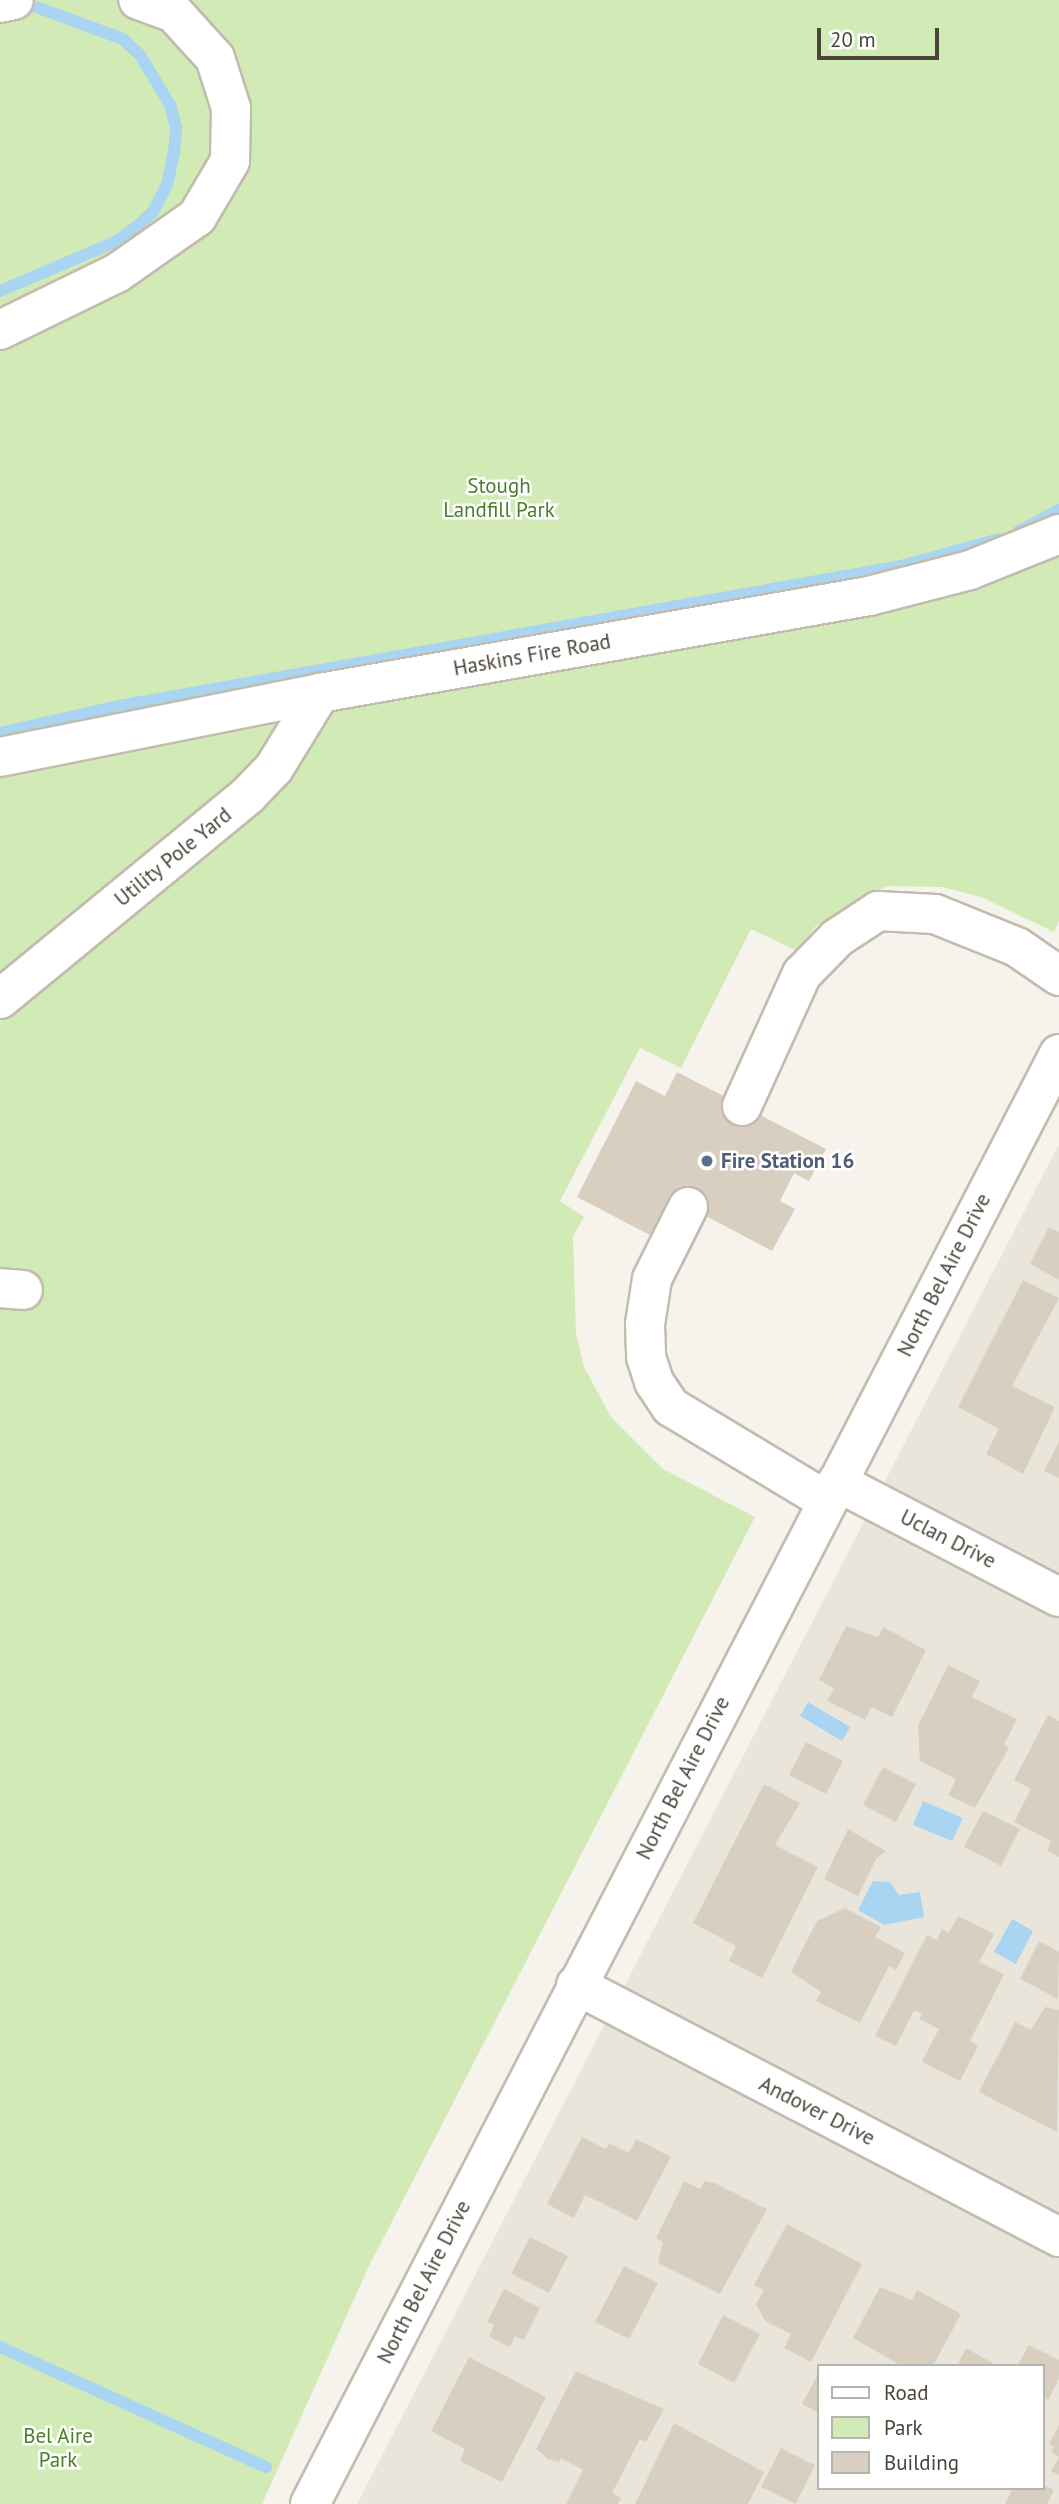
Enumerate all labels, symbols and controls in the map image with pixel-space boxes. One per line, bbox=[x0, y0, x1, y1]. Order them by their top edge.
scale bar bbox=[821, 14, 944, 58]
text: 20 m bbox=[830, 26, 876, 53]
park label: Stough Landfill Park bbox=[443, 473, 555, 523]
street label: Haskins Fire Road bbox=[451, 629, 613, 681]
street label: Utility Pole Yard bbox=[109, 802, 237, 912]
place label: Fire Station 16 bbox=[721, 1148, 854, 1174]
marker: Fire Station 16 bbox=[699, 1153, 715, 1169]
street label: North Bel Aire Drive bbox=[892, 1189, 996, 1361]
street label: Uclan Drive bbox=[896, 1504, 1000, 1574]
street label: North Bel Aire Drive bbox=[631, 1692, 735, 1864]
street label: Andover Drive bbox=[755, 2071, 879, 2151]
street label: North Bel Aire Drive bbox=[372, 2196, 476, 2368]
legend bbox=[818, 2364, 1045, 2490]
text: Road bbox=[884, 2379, 928, 2406]
text: Park bbox=[884, 2414, 923, 2441]
park label: Bel Aire Park bbox=[23, 2423, 93, 2473]
text: Building bbox=[884, 2449, 959, 2476]

